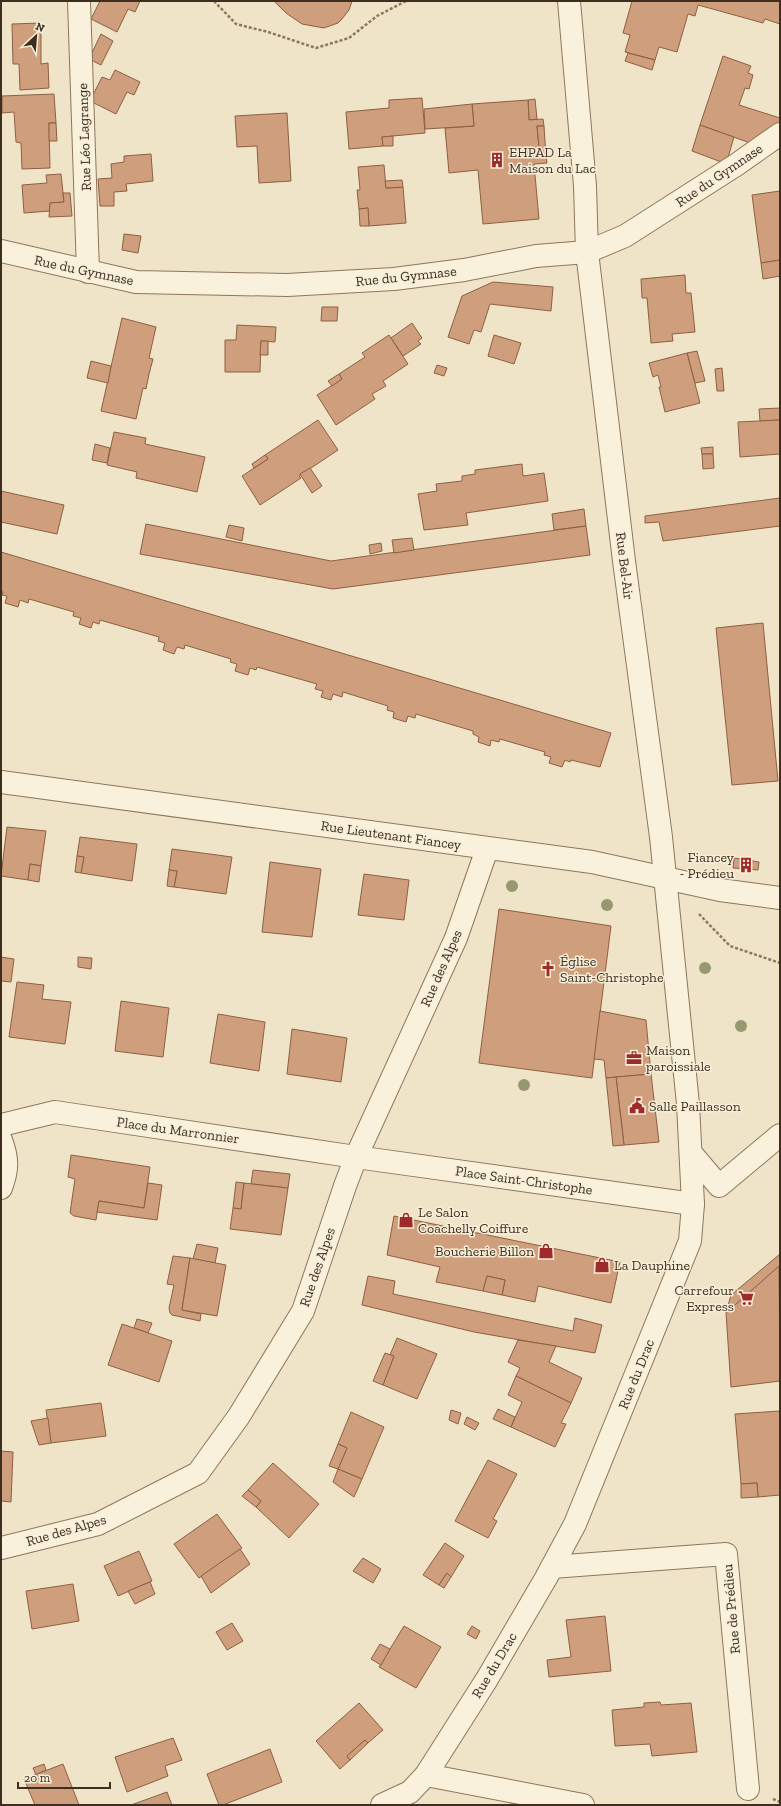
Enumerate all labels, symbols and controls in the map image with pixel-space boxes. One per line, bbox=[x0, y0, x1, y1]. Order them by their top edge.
north arrow bbox=[16, 16, 56, 56]
text: N bbox=[34, 20, 47, 35]
street label: Rue Léo Lagrange bbox=[74, 82, 95, 191]
street label: Rue du Gymnase bbox=[673, 140, 766, 211]
place label: EHPAD La Maison du Lac bbox=[509, 144, 596, 177]
building icon: EHPAD La Maison du Lac bbox=[488, 151, 506, 169]
street label: Rue du Gymnase bbox=[33, 252, 136, 289]
street label: Rue du Gymnase bbox=[355, 263, 458, 290]
street label: Rue Bel-Air bbox=[612, 531, 637, 601]
street label: Rue Lieutenant Fiancey bbox=[320, 817, 463, 854]
place label: Fiancey - Prédieu bbox=[679, 849, 735, 882]
building icon: Fiancey - Prédieu bbox=[737, 856, 755, 874]
street label: Rue des Alpes bbox=[417, 927, 466, 1009]
place label: Église Saint-Christophe bbox=[560, 953, 664, 986]
church icon: Église Saint-Christophe bbox=[539, 960, 557, 978]
place label: Maison paroissiale bbox=[646, 1042, 711, 1075]
office icon: Maison paroissiale bbox=[625, 1049, 643, 1067]
public building icon: Salle Paillasson bbox=[628, 1097, 646, 1115]
place label: Salle Paillasson bbox=[649, 1098, 741, 1115]
street label: Place du Marronnier bbox=[115, 1113, 241, 1148]
street label: Place Saint-Christophe bbox=[454, 1162, 594, 1199]
place label: Le Salon Coachelly Coiffure bbox=[418, 1204, 529, 1237]
shop icon: Le Salon Coachelly Coiffure bbox=[397, 1211, 415, 1229]
street label: Rue des Alpes bbox=[296, 1225, 339, 1309]
shop icon: Boucherie Billon bbox=[537, 1242, 555, 1260]
place label: Boucherie Billon bbox=[435, 1243, 534, 1260]
shop icon: La Dauphine bbox=[593, 1256, 611, 1274]
place label: La Dauphine bbox=[614, 1257, 690, 1274]
place label: Carrefour Express bbox=[675, 1282, 734, 1315]
supermarket icon: Carrefour Express bbox=[737, 1289, 755, 1307]
street label: Rue du Drac bbox=[615, 1337, 658, 1412]
street label: Rue des Alpes bbox=[24, 1511, 108, 1550]
street label: Rue de Prédieu bbox=[719, 1563, 744, 1655]
street label: Rue du Drac bbox=[468, 1629, 521, 1701]
scale bar bbox=[18, 1764, 110, 1790]
text: 20 m bbox=[24, 1771, 51, 1785]

